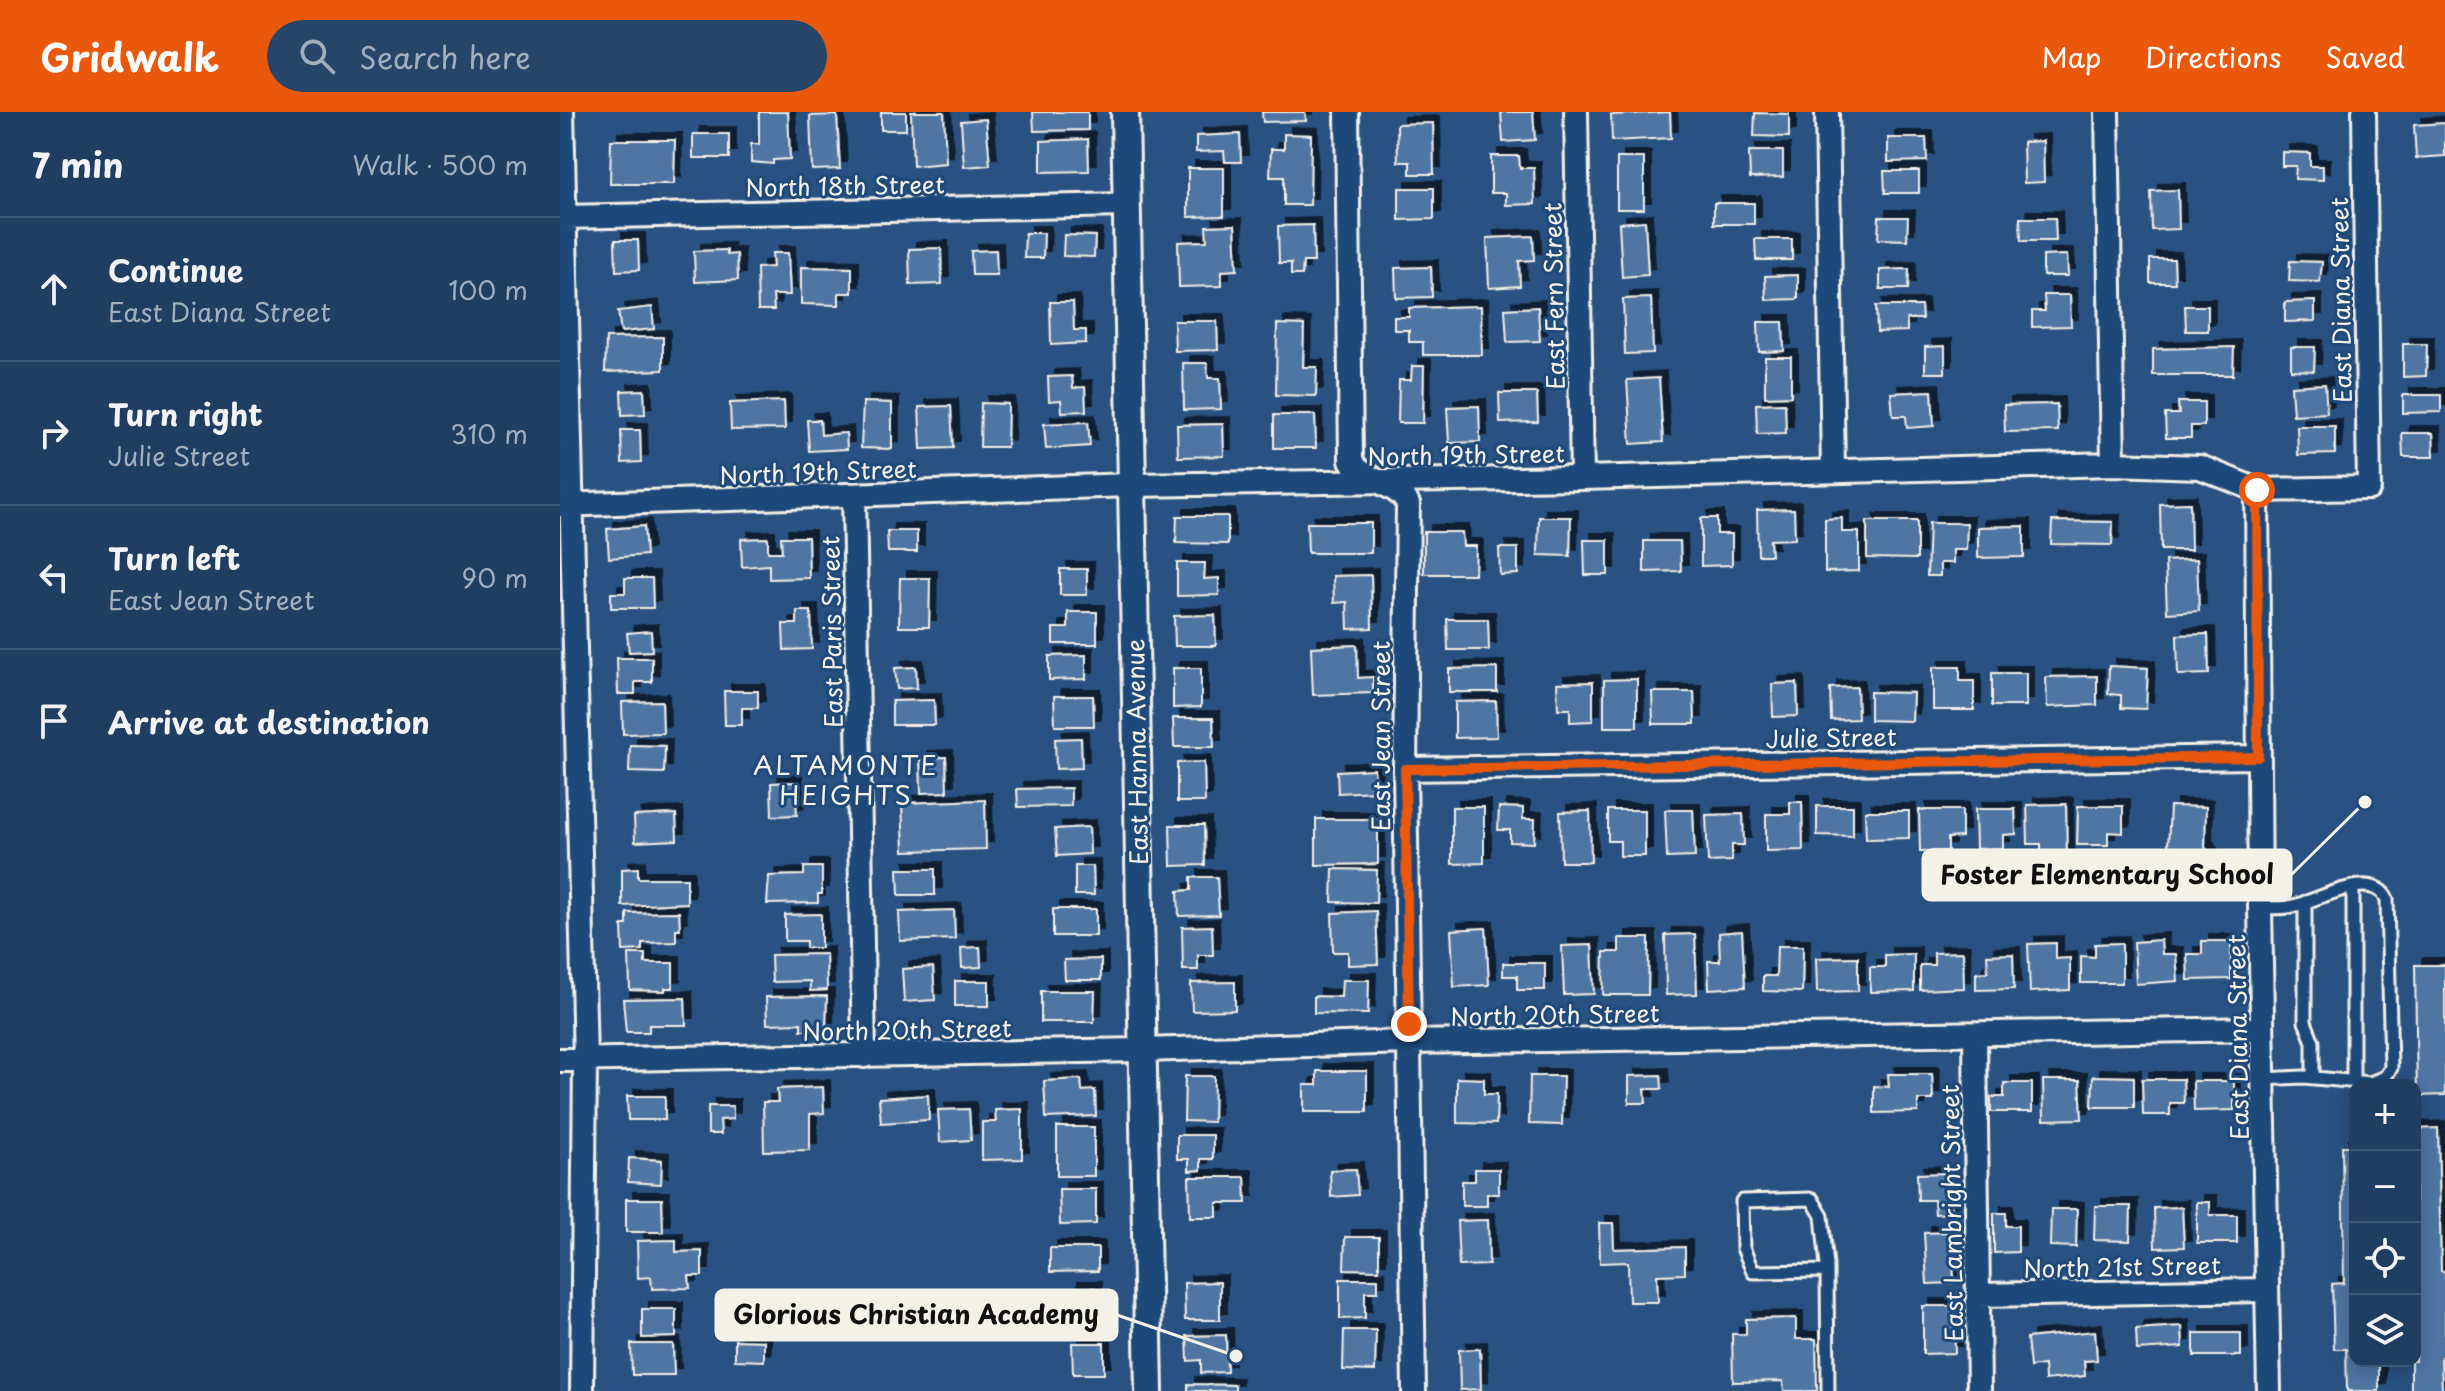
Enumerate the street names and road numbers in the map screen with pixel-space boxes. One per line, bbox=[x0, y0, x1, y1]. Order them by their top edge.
street label: North 18th Street bbox=[745, 165, 945, 205]
street label: East Diana Street bbox=[2320, 197, 2360, 403]
street label: East Fern Street bbox=[1533, 202, 1573, 390]
street label: North 19th Street bbox=[1367, 434, 1565, 474]
street label: North 19th Street bbox=[719, 450, 917, 492]
street label: East Paris Street bbox=[811, 535, 851, 728]
street label: East Hanna Avenue bbox=[1116, 639, 1156, 865]
street label: East Jean Street bbox=[1362, 640, 1398, 831]
street label: Julie Street bbox=[1765, 718, 1897, 756]
street label: East Diana Street bbox=[2217, 934, 2257, 1140]
street label: North 20th Street bbox=[1450, 994, 1660, 1034]
street label: North 20th Street bbox=[802, 1009, 1012, 1049]
street label: East Lambright Street bbox=[1931, 1084, 1971, 1342]
street label: North 21st Street bbox=[2023, 1246, 2221, 1286]

